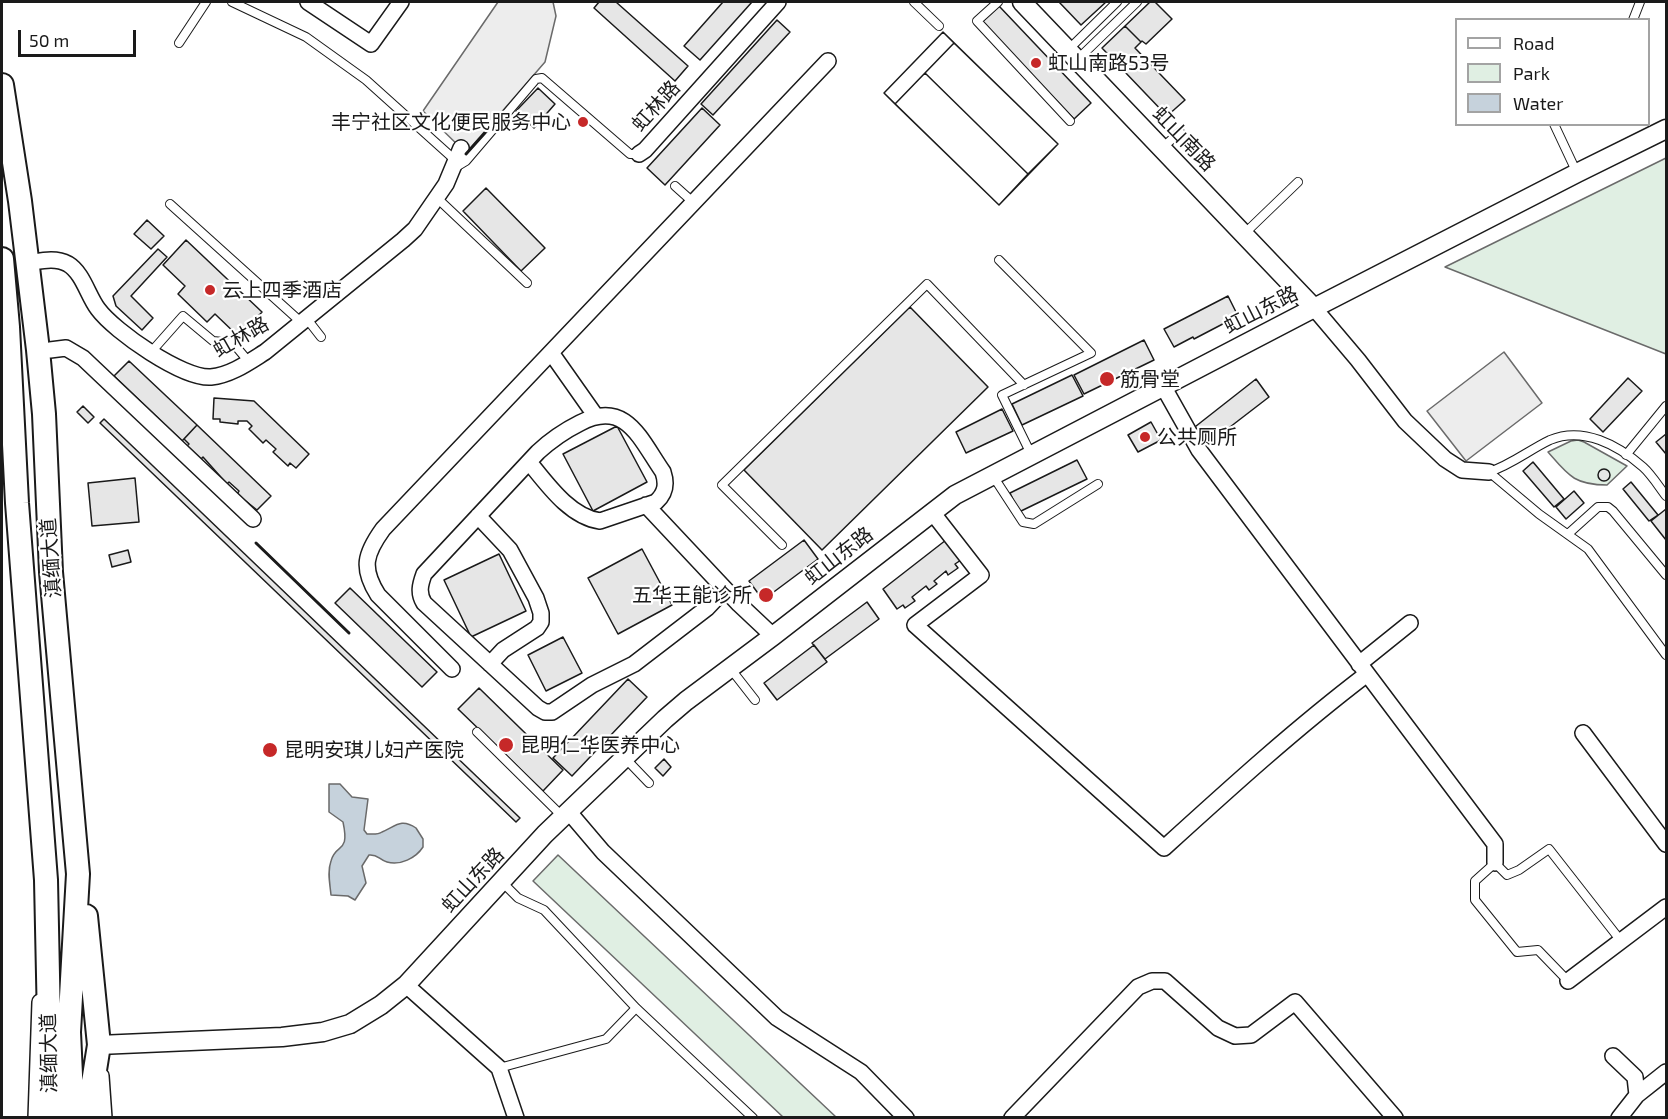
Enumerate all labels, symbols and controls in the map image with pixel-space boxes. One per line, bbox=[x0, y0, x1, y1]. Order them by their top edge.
scale bar bbox=[21, 18, 140, 56]
legend bbox=[1455, 18, 1650, 126]
text: 50 m bbox=[29, 29, 69, 51]
text: Road bbox=[1513, 32, 1554, 54]
place label: 虹山南路53号 bbox=[1048, 51, 1170, 75]
marker: 虹山南路53号 bbox=[1029, 56, 1043, 70]
text: Park bbox=[1513, 62, 1550, 84]
street label: 虹林路 bbox=[627, 76, 685, 136]
text: Water bbox=[1513, 92, 1563, 114]
street label: 虹山南路 bbox=[1148, 102, 1220, 176]
place label: 丰宁社区文化便民服务中心 bbox=[331, 110, 571, 134]
marker: 丰宁社区文化便民服务中心 bbox=[576, 115, 590, 129]
place label: 云上四季酒店 bbox=[222, 278, 342, 302]
street label: 虹山东路 bbox=[1220, 281, 1302, 339]
marker: 云上四季酒店 bbox=[203, 283, 217, 297]
street label: 虹林路 bbox=[209, 312, 273, 362]
place label: 筋骨堂 bbox=[1120, 367, 1180, 391]
marker: 筋骨堂 bbox=[1098, 370, 1116, 388]
place label: 公共厕所 bbox=[1157, 425, 1237, 449]
marker: 公共厕所 bbox=[1138, 430, 1152, 444]
street label: 滇缅大道 bbox=[36, 517, 66, 599]
street label: 虹山东路 bbox=[800, 522, 878, 590]
place label: 五华王能诊所 bbox=[632, 583, 752, 607]
marker: 五华王能诊所 bbox=[757, 586, 775, 604]
place label: 昆明仁华医养中心 bbox=[520, 733, 680, 757]
marker: 昆明仁华医养中心 bbox=[497, 736, 515, 754]
place label: 昆明安琪儿妇产医院 bbox=[284, 738, 464, 762]
marker: 昆明安琪儿妇产医院 bbox=[261, 741, 279, 759]
street label: 虹山东路 bbox=[437, 843, 509, 917]
street label: 滇缅大道 bbox=[36, 1013, 62, 1093]

